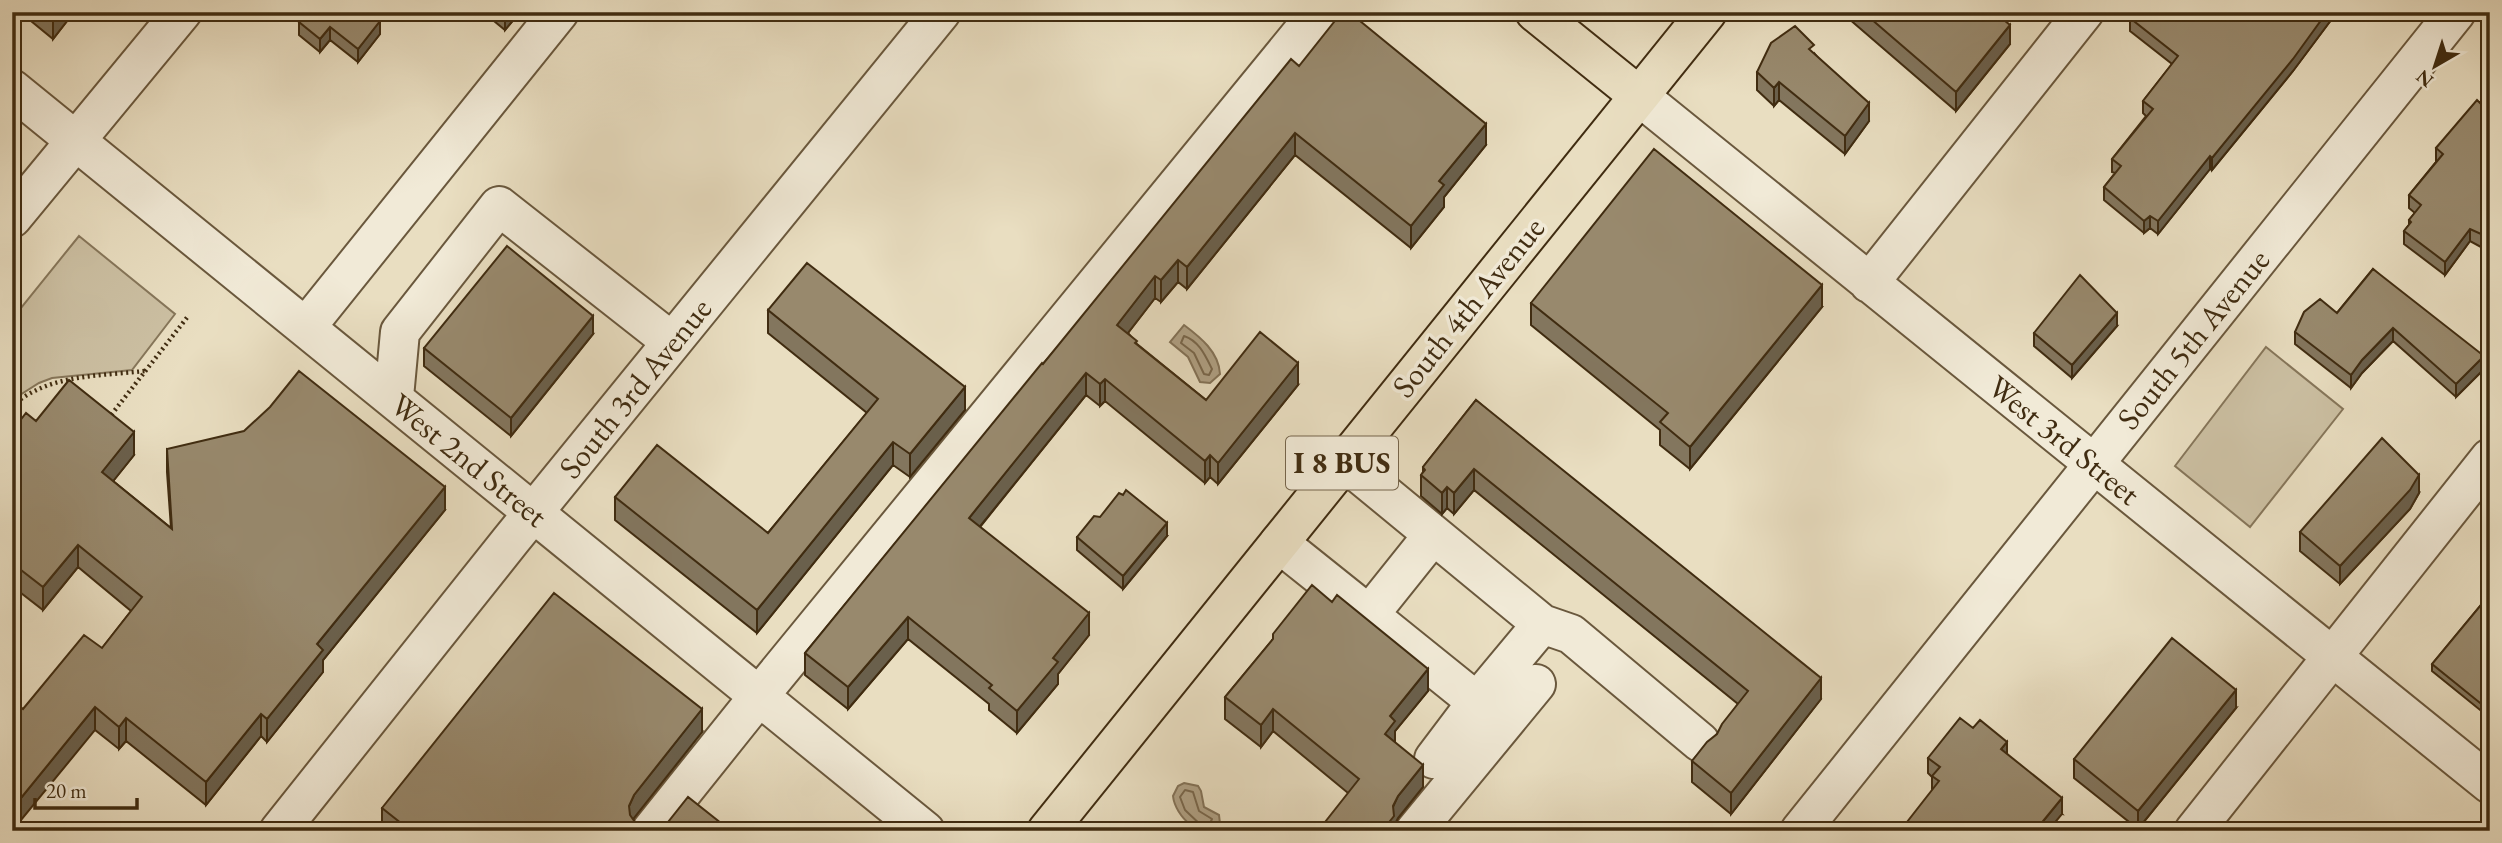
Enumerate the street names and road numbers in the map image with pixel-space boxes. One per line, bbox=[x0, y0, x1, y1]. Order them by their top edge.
street label: South 4th Avenue bbox=[1382, 208, 1554, 406]
street label: South 5th Avenue bbox=[2107, 240, 2279, 438]
street label: South 3rd Avenue bbox=[549, 289, 721, 487]
street label: West 3rd Street bbox=[1979, 366, 2149, 514]
street label: West 2nd Street bbox=[382, 384, 556, 536]
road number: I 8 BUS bbox=[1286, 436, 1398, 490]

